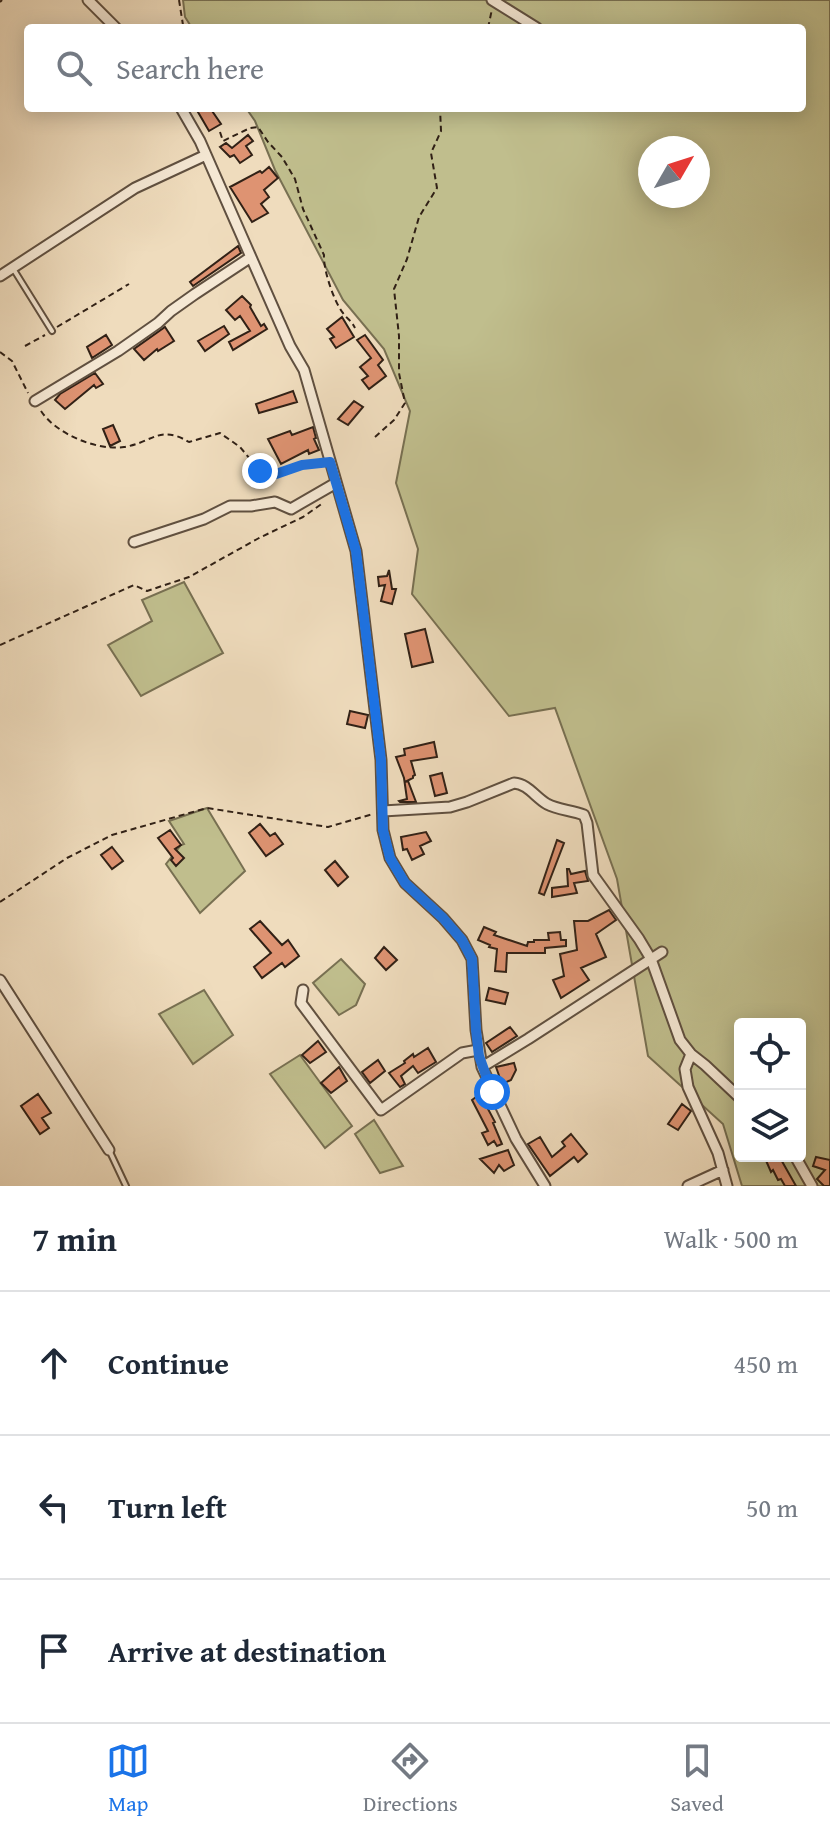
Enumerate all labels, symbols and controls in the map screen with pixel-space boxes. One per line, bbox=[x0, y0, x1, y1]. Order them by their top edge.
search box bbox=[24, 24, 806, 112]
icon: search bbox=[52, 46, 96, 90]
text: Search here bbox=[116, 46, 264, 90]
north arrow bbox=[638, 136, 710, 208]
route end bbox=[242, 453, 278, 489]
map controls bbox=[734, 1018, 806, 1162]
button: locate bbox=[734, 1018, 806, 1090]
route start bbox=[474, 1074, 510, 1110]
button: layers bbox=[734, 1090, 806, 1162]
text: 7 min bbox=[32, 1214, 117, 1263]
text: Walk · 500 m bbox=[664, 1219, 798, 1258]
icon: ahead bbox=[32, 1341, 76, 1385]
text: Continue bbox=[108, 1341, 229, 1385]
text: 450 m bbox=[733, 1344, 798, 1383]
icon: left bbox=[32, 1485, 76, 1529]
text: Turn left bbox=[108, 1485, 227, 1529]
text: 50 m bbox=[746, 1488, 798, 1527]
icon: arrive bbox=[32, 1629, 76, 1673]
text: Arrive at destination bbox=[108, 1629, 386, 1673]
tab: Map bbox=[106, 1739, 150, 1819]
tab: Directions bbox=[363, 1739, 458, 1819]
tab: Saved bbox=[670, 1739, 724, 1819]

